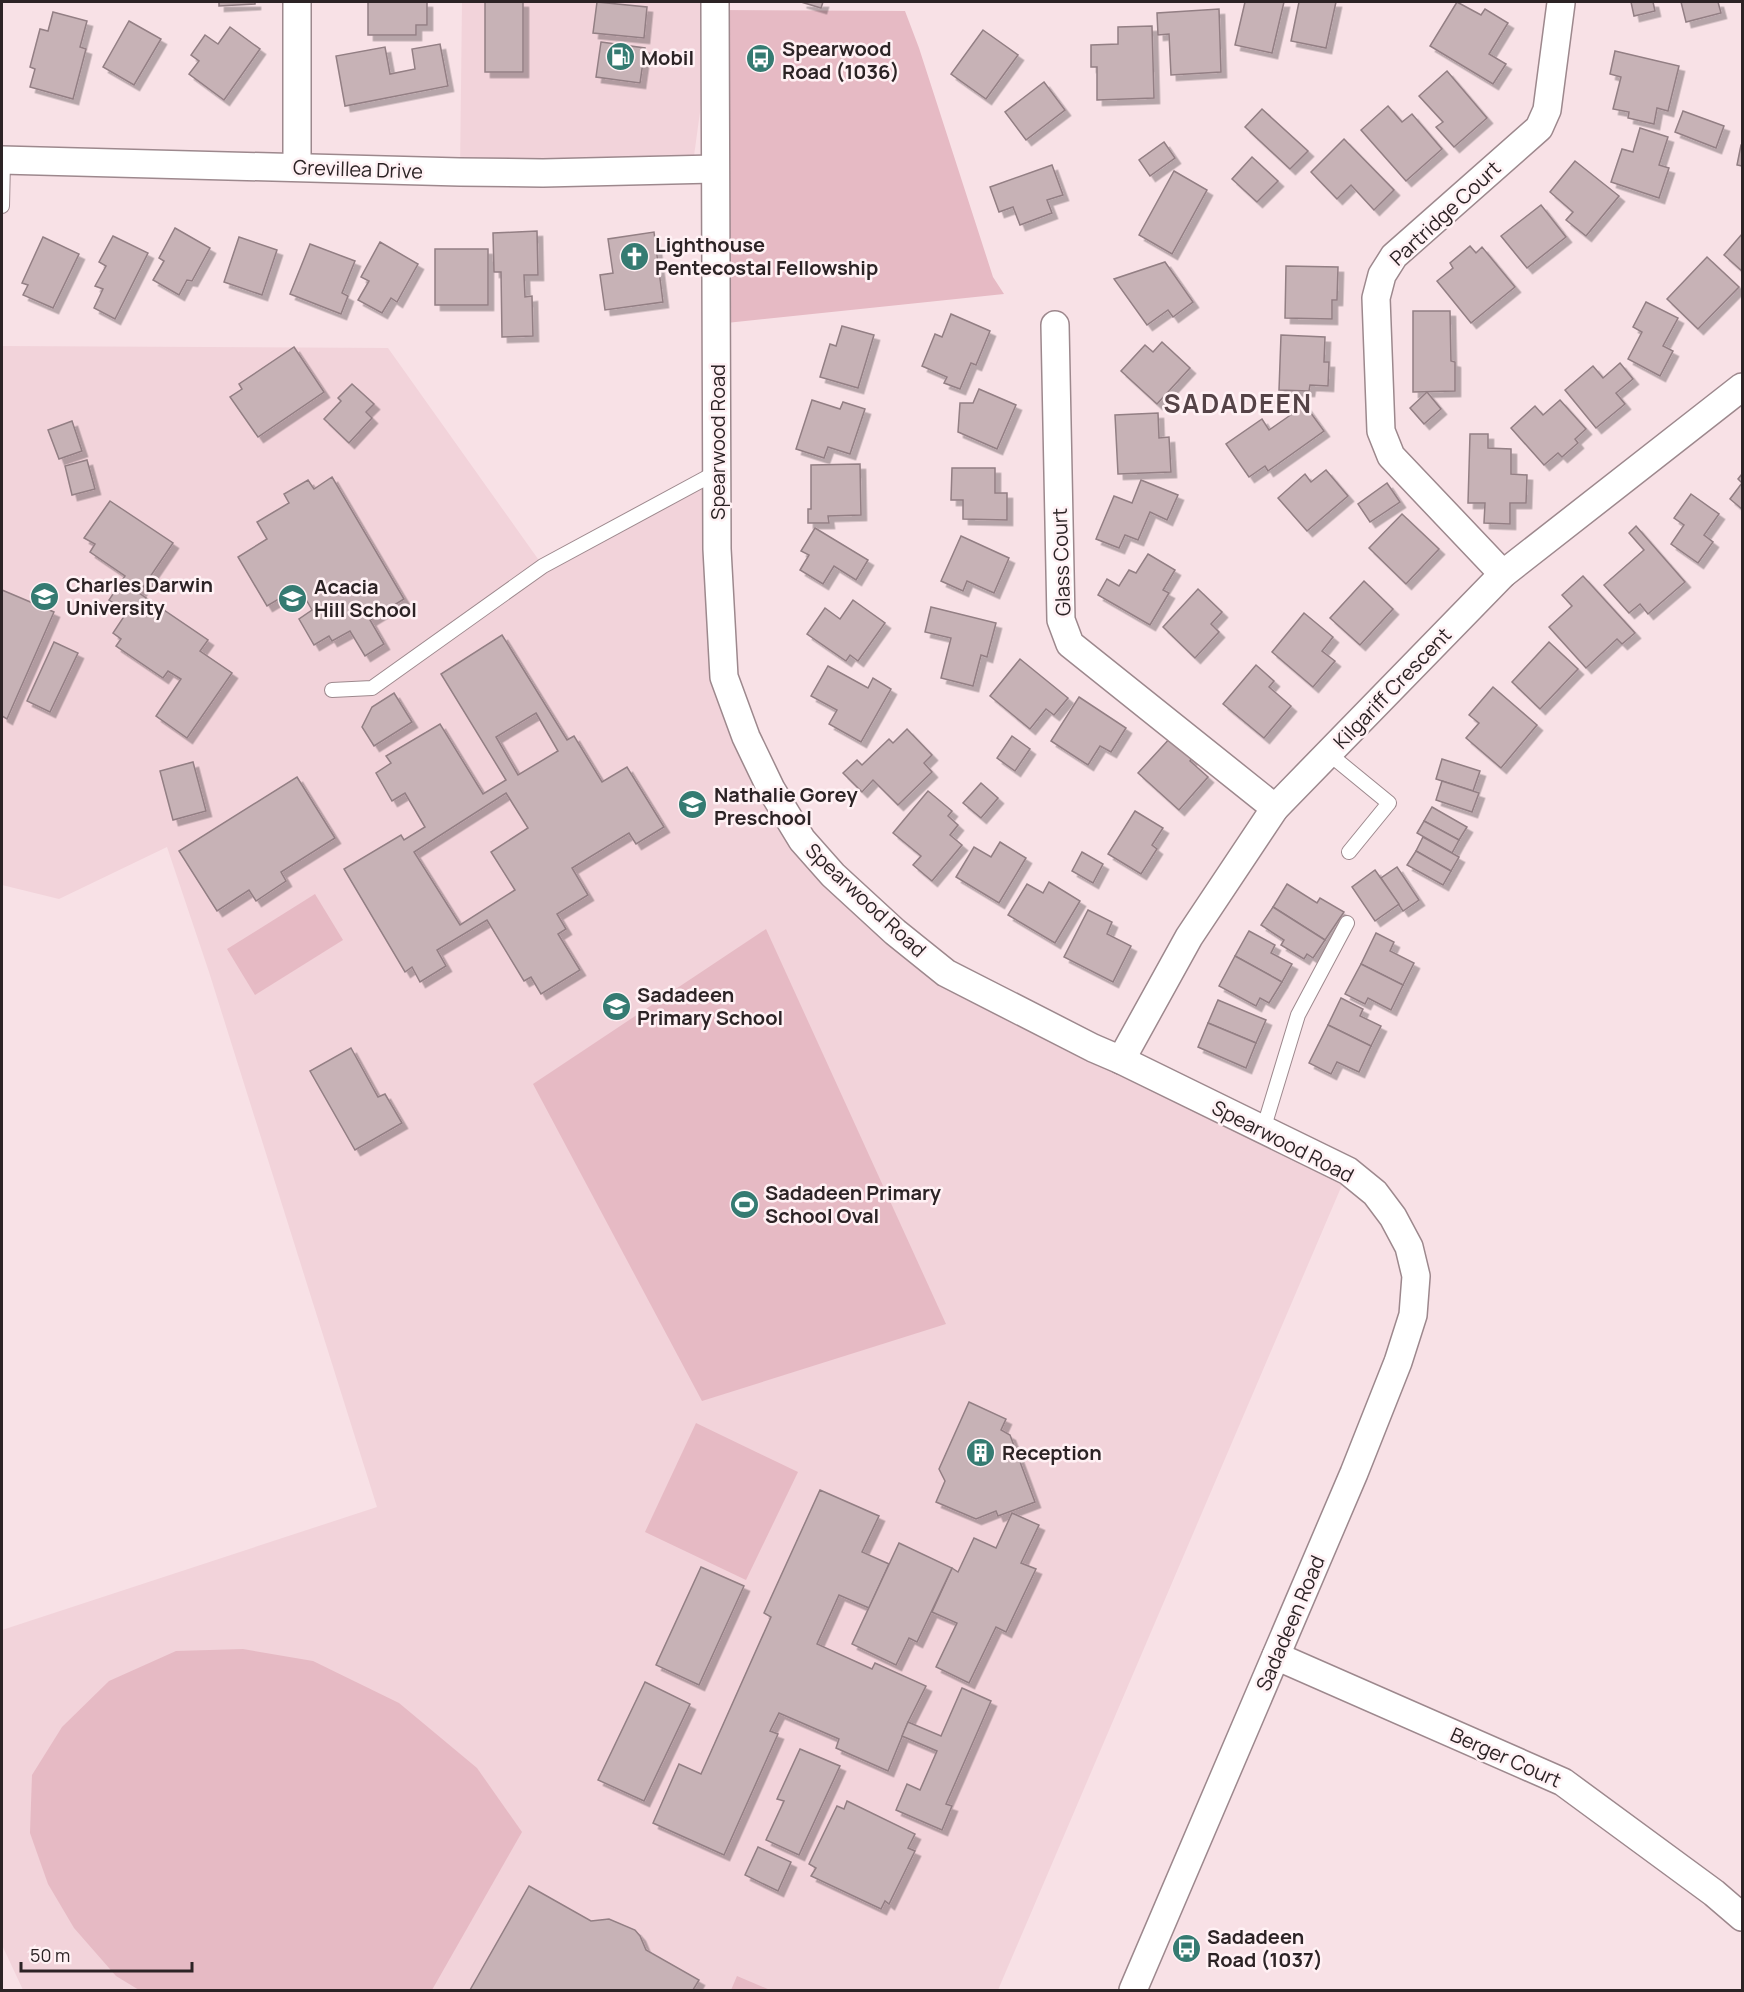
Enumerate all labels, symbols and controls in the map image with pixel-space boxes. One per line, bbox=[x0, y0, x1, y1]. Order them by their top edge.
place label: Spearwood Road (1036) bbox=[782, 35, 900, 85]
fuel station icon: Mobil bbox=[604, 41, 636, 73]
bus stop icon: Spearwood Road (1036) bbox=[745, 43, 777, 75]
place label: Mobil bbox=[641, 44, 694, 71]
street label: Grevillea Drive bbox=[293, 153, 423, 185]
street label: Partridge Court bbox=[1384, 155, 1506, 271]
place label: Lighthouse Pentecostal Fellowship bbox=[655, 231, 878, 281]
church icon: Lighthouse Pentecostal Fellowship bbox=[618, 240, 650, 272]
street label: Spearwood Road bbox=[704, 364, 731, 520]
district label: SADADEEN bbox=[1164, 385, 1312, 421]
street label: Glass Court bbox=[1046, 507, 1076, 617]
place label: Charles Darwin University bbox=[66, 571, 213, 621]
place label: Acacia Hill School bbox=[314, 573, 417, 623]
school or university icon: Charles Darwin University bbox=[29, 580, 61, 612]
school or university icon: Acacia Hill School bbox=[277, 582, 309, 614]
street label: Kilgariff Crescent bbox=[1327, 621, 1457, 755]
place label: Nathalie Gorey Preschool bbox=[714, 781, 858, 831]
school or university icon: Nathalie Gorey Preschool bbox=[677, 789, 709, 821]
street label: Spearwood Road bbox=[800, 837, 932, 963]
place label: Sadadeen Primary School bbox=[637, 981, 783, 1031]
school or university icon: Sadadeen Primary School bbox=[600, 990, 632, 1022]
street label: Spearwood Road bbox=[1207, 1094, 1359, 1188]
place label: Sadadeen Primary School Oval bbox=[765, 1179, 942, 1229]
sports icon: Sadadeen Primary School Oval bbox=[728, 1188, 760, 1220]
building icon: Reception bbox=[965, 1436, 997, 1468]
place label: Reception bbox=[1002, 1439, 1102, 1466]
street label: Sadadeen Road bbox=[1249, 1551, 1331, 1695]
street label: Berger Court bbox=[1446, 1721, 1566, 1793]
place label: Sadadeen Road (1037) bbox=[1207, 1923, 1323, 1973]
bus stop icon: Sadadeen Road (1037) bbox=[1170, 1932, 1202, 1964]
scale bar bbox=[21, 1935, 192, 1973]
text: 50 m bbox=[30, 1943, 70, 1967]

